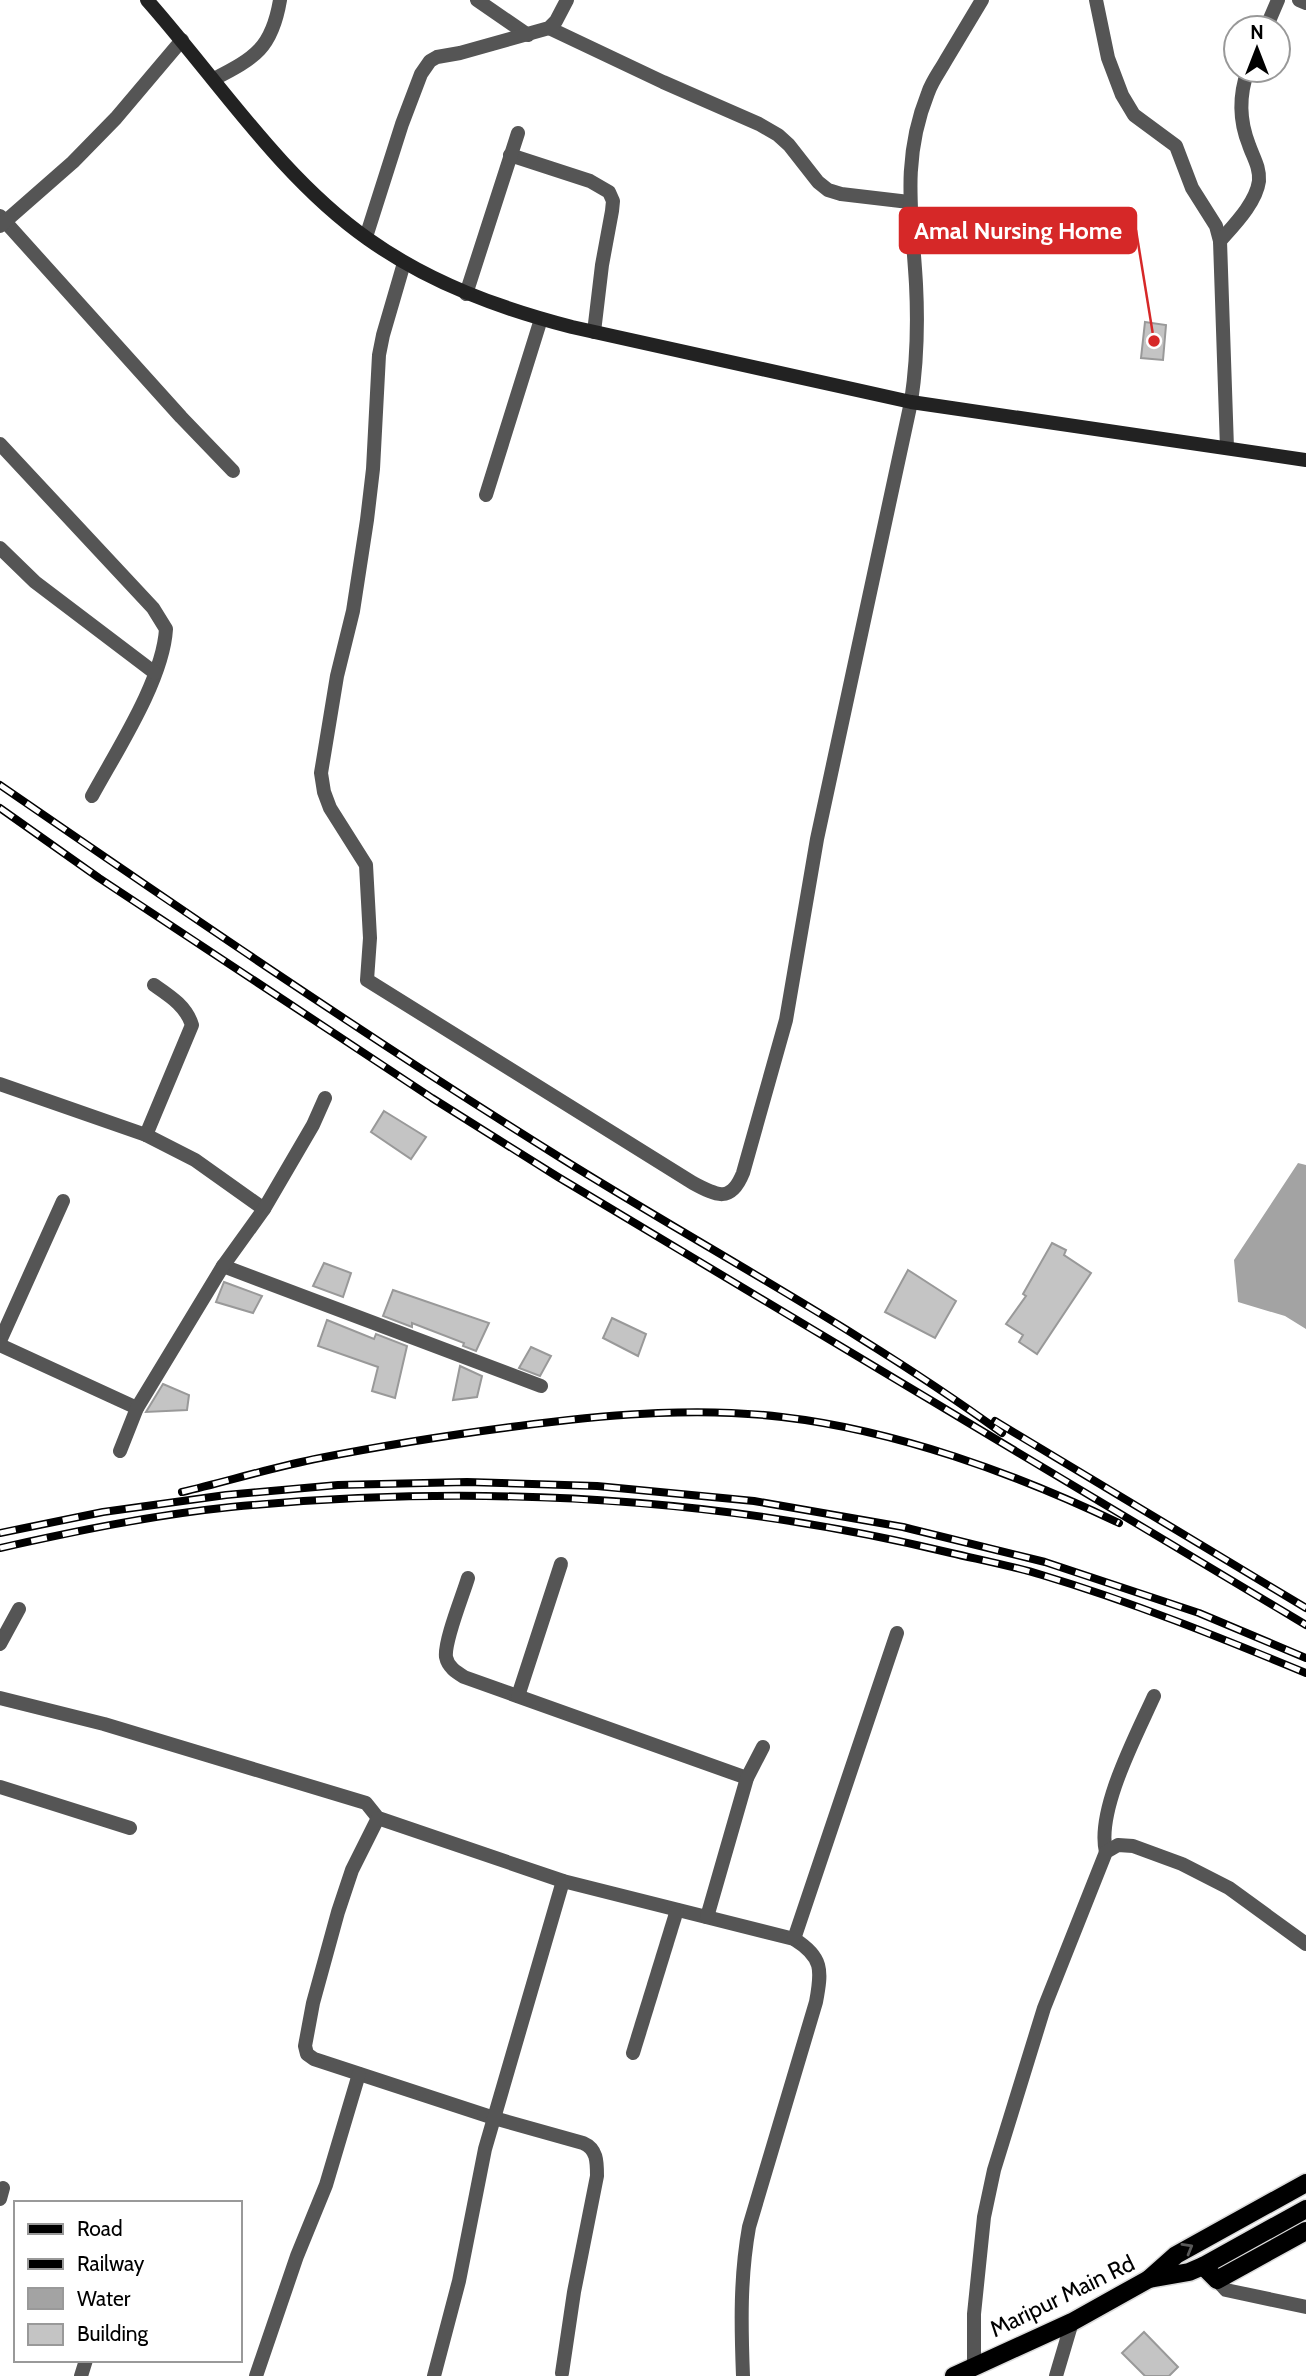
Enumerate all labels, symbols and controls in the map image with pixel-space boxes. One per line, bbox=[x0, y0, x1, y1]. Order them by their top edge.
north arrow bbox=[1222, 14, 1292, 84]
text: N bbox=[1250, 21, 1264, 44]
callout: Amal Nursing Home bbox=[900, 208, 1136, 253]
text: Amal Nursing Home bbox=[914, 216, 1122, 245]
legend bbox=[14, 2201, 242, 2362]
text: Road bbox=[77, 2216, 123, 2241]
one-way arrow bbox=[1180, 2243, 1193, 2256]
street label: Maripur Main Rd bbox=[985, 2249, 1139, 2343]
text: Railway bbox=[77, 2251, 145, 2276]
text: Water bbox=[77, 2286, 131, 2311]
text: Building bbox=[77, 2321, 149, 2346]

